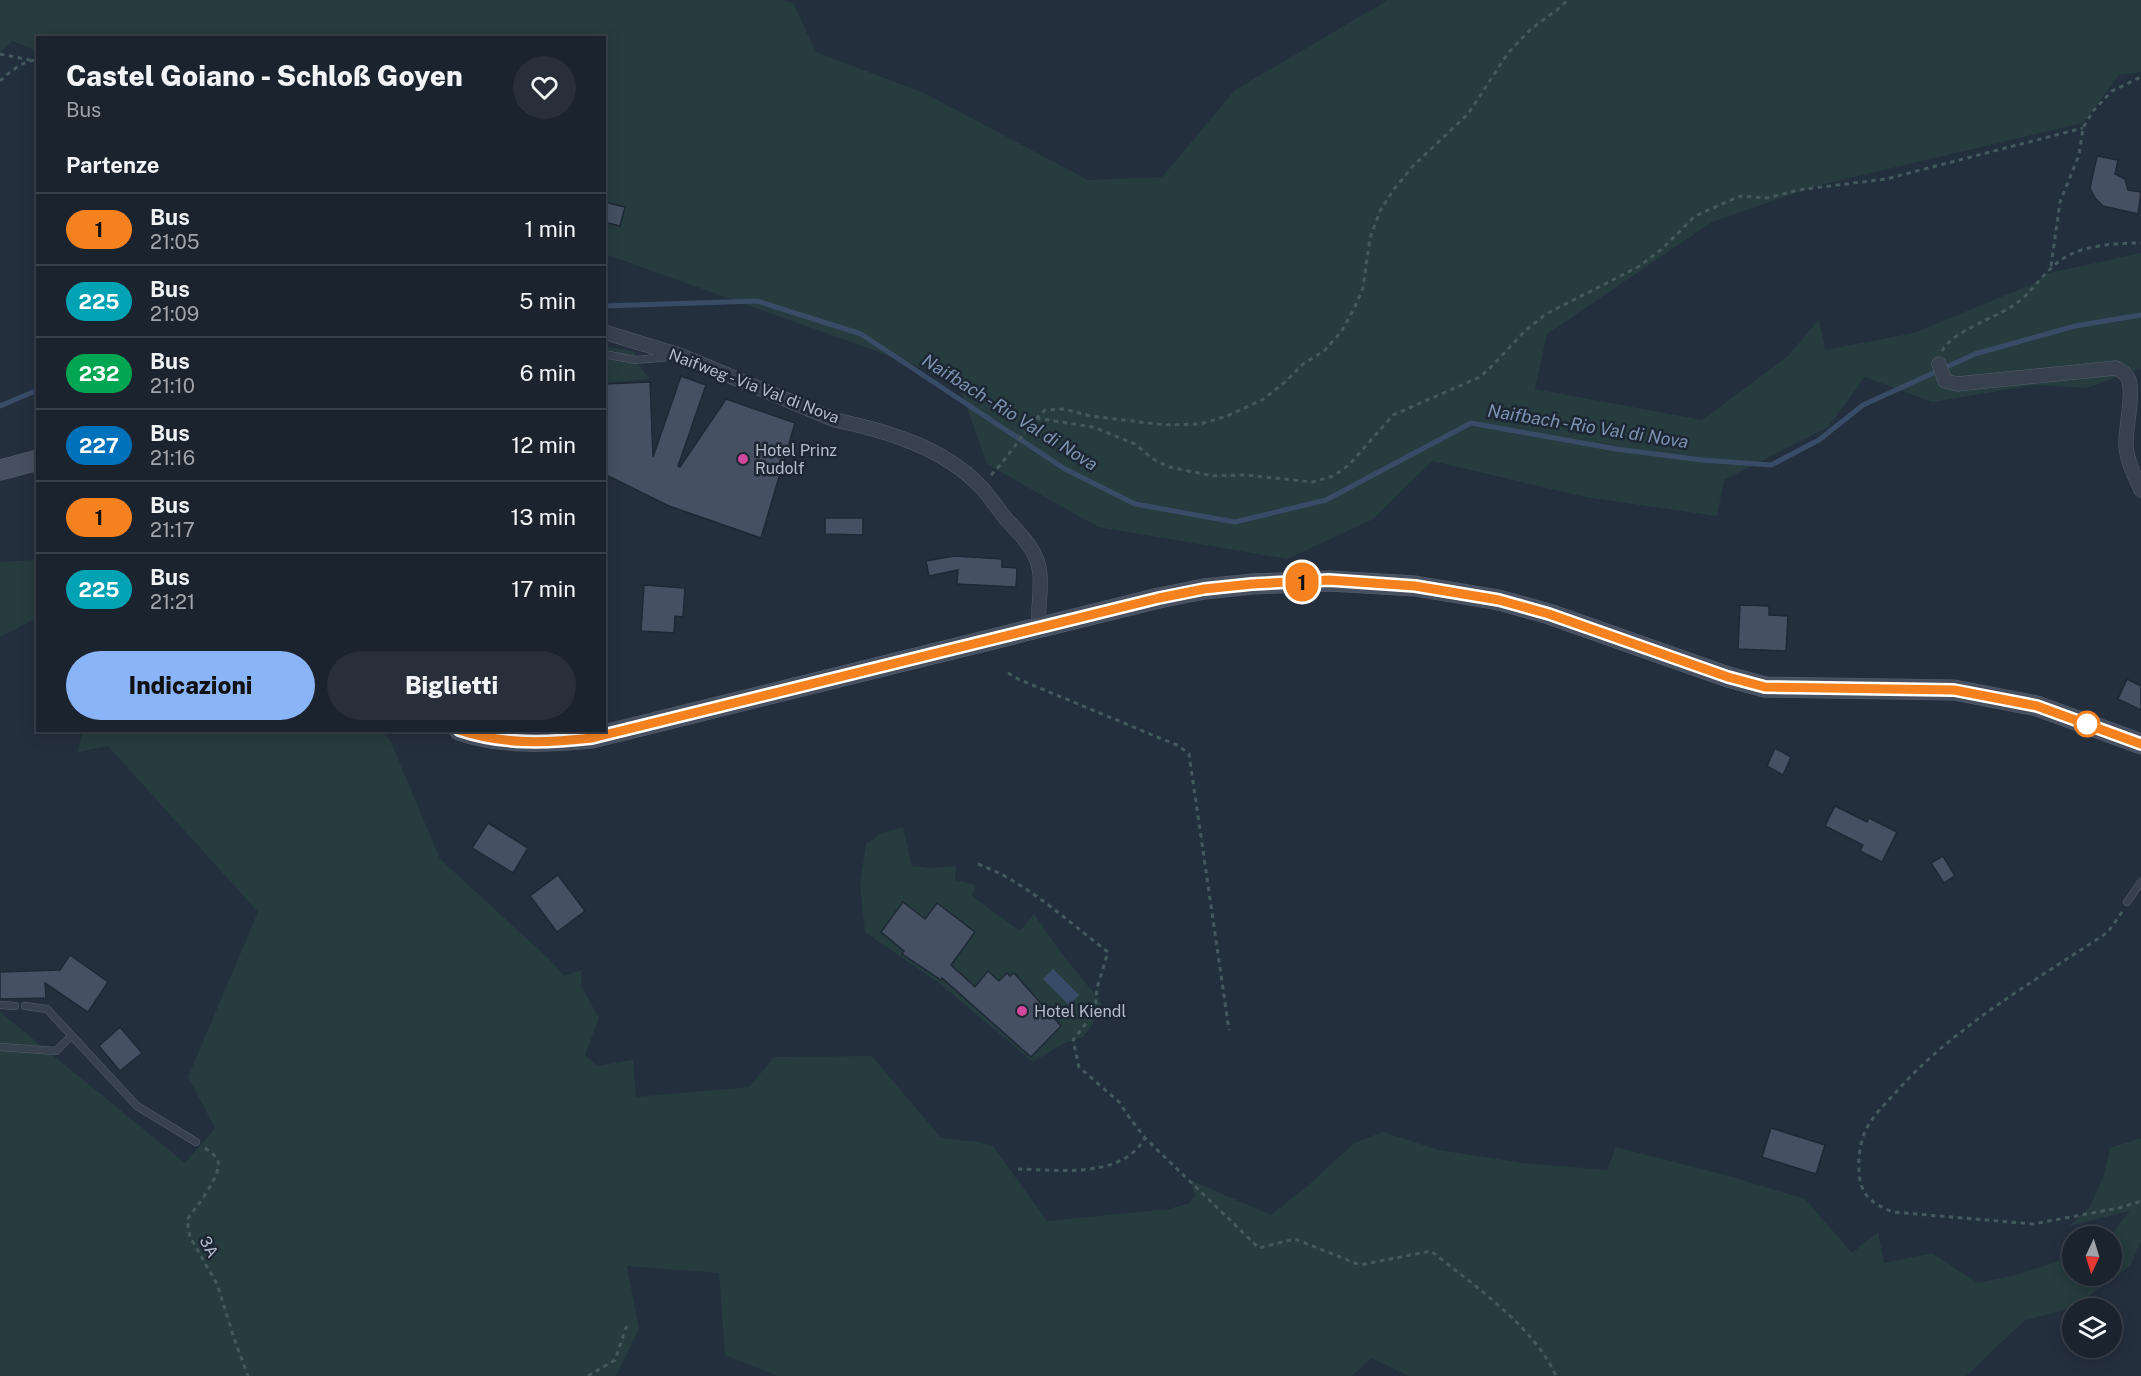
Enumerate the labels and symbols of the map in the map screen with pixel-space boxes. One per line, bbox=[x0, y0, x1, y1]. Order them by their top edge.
street label: Naifweg - Via Val di Nova bbox=[666, 345, 842, 427]
water label: Naifbach - Rio Val di Nova bbox=[918, 349, 1102, 475]
water label: Naifbach - Rio Val di Nova bbox=[1486, 400, 1690, 452]
place label: Hotel Prinz Rudolf bbox=[755, 441, 837, 478]
marker: Hotel Prinz Rudolf bbox=[736, 452, 750, 466]
line badge: 1 bbox=[1282, 562, 1322, 602]
unlabelled marker bbox=[2074, 711, 2100, 737]
place label: Hotel Kiendl bbox=[1034, 1002, 1126, 1021]
marker: Hotel Kiendl bbox=[1015, 1004, 1029, 1018]
north arrow bbox=[2062, 1226, 2122, 1286]
street label: 3A bbox=[196, 1233, 222, 1261]

